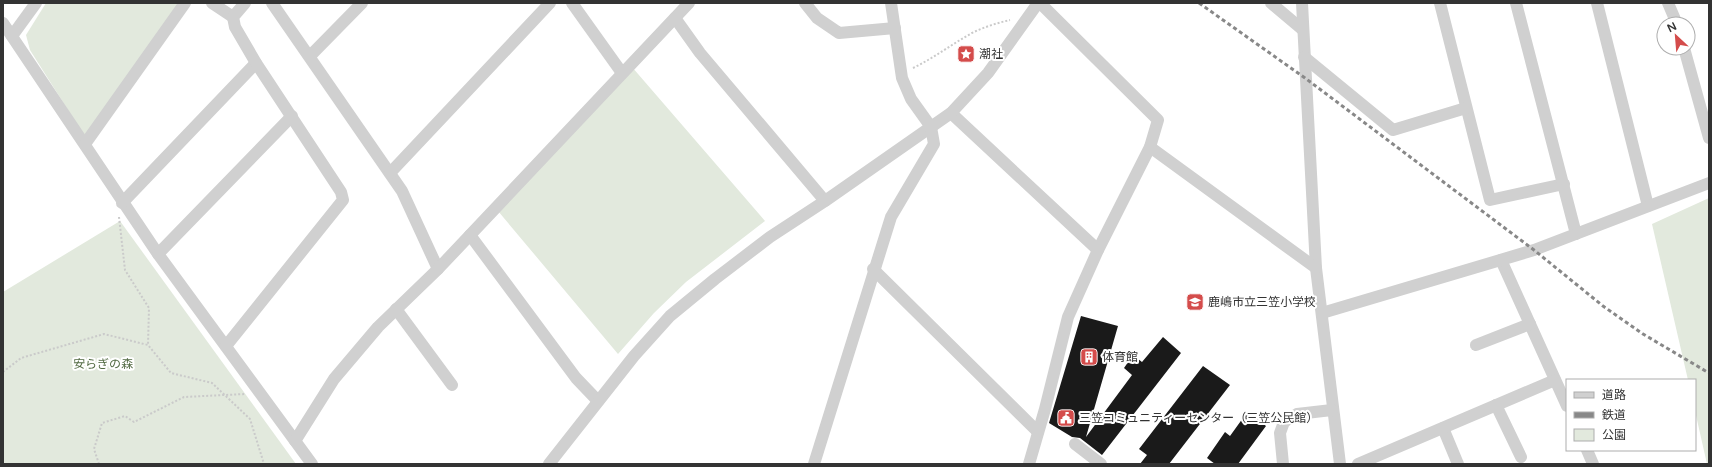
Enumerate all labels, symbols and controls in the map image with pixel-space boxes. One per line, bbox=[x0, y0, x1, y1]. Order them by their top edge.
north arrow bbox=[1656, 16, 1696, 56]
text: N bbox=[1665, 20, 1679, 35]
place icon: 潮社 bbox=[956, 44, 976, 64]
place label: 潮社 bbox=[979, 47, 1003, 61]
school or university icon: 鹿嶋市立三笠小学校 bbox=[1185, 292, 1205, 312]
place label: 鹿嶋市立三笠小学校 bbox=[1208, 295, 1316, 309]
building icon: 体育館 bbox=[1079, 347, 1099, 367]
place label: 体育館 bbox=[1102, 350, 1138, 364]
park label: 安らぎの森 bbox=[73, 357, 133, 371]
legend bbox=[1566, 379, 1696, 451]
text: 道路 bbox=[1602, 388, 1626, 402]
public building icon: 三笠コミュニティーセンター（三笠公民館） bbox=[1056, 408, 1076, 428]
text: 鉄道 bbox=[1602, 408, 1626, 422]
place label: 三笠コミュニティーセンター（三笠公民館） bbox=[1079, 411, 1318, 425]
text: 公園 bbox=[1602, 428, 1626, 442]

